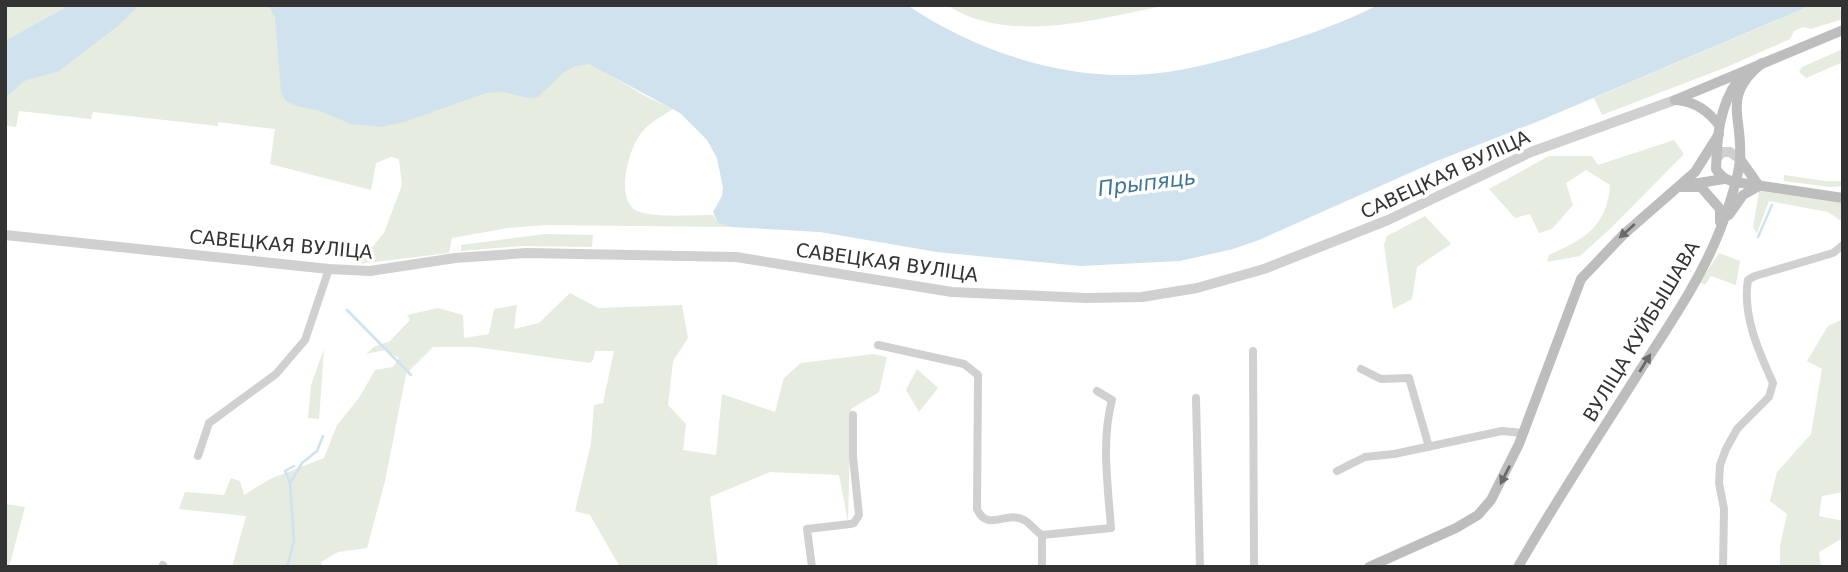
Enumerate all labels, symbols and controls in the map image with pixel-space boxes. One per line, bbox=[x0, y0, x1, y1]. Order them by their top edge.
street label: САВЕЦКАЯ ВУЛІЦА bbox=[1357, 125, 1533, 223]
water label: Прыпяць bbox=[1097, 165, 1197, 201]
one-way arrow bbox=[1619, 223, 1636, 239]
street label: САВЕЦКАЯ ВУЛІЦА bbox=[188, 225, 374, 263]
street label: ВУЛІЦА КУЙБЫШАВА bbox=[1578, 237, 1704, 425]
street label: САВЕЦКАЯ ВУЛІЦА bbox=[794, 238, 980, 286]
one-way arrow bbox=[1638, 354, 1651, 373]
one-way arrow bbox=[1499, 465, 1510, 485]

